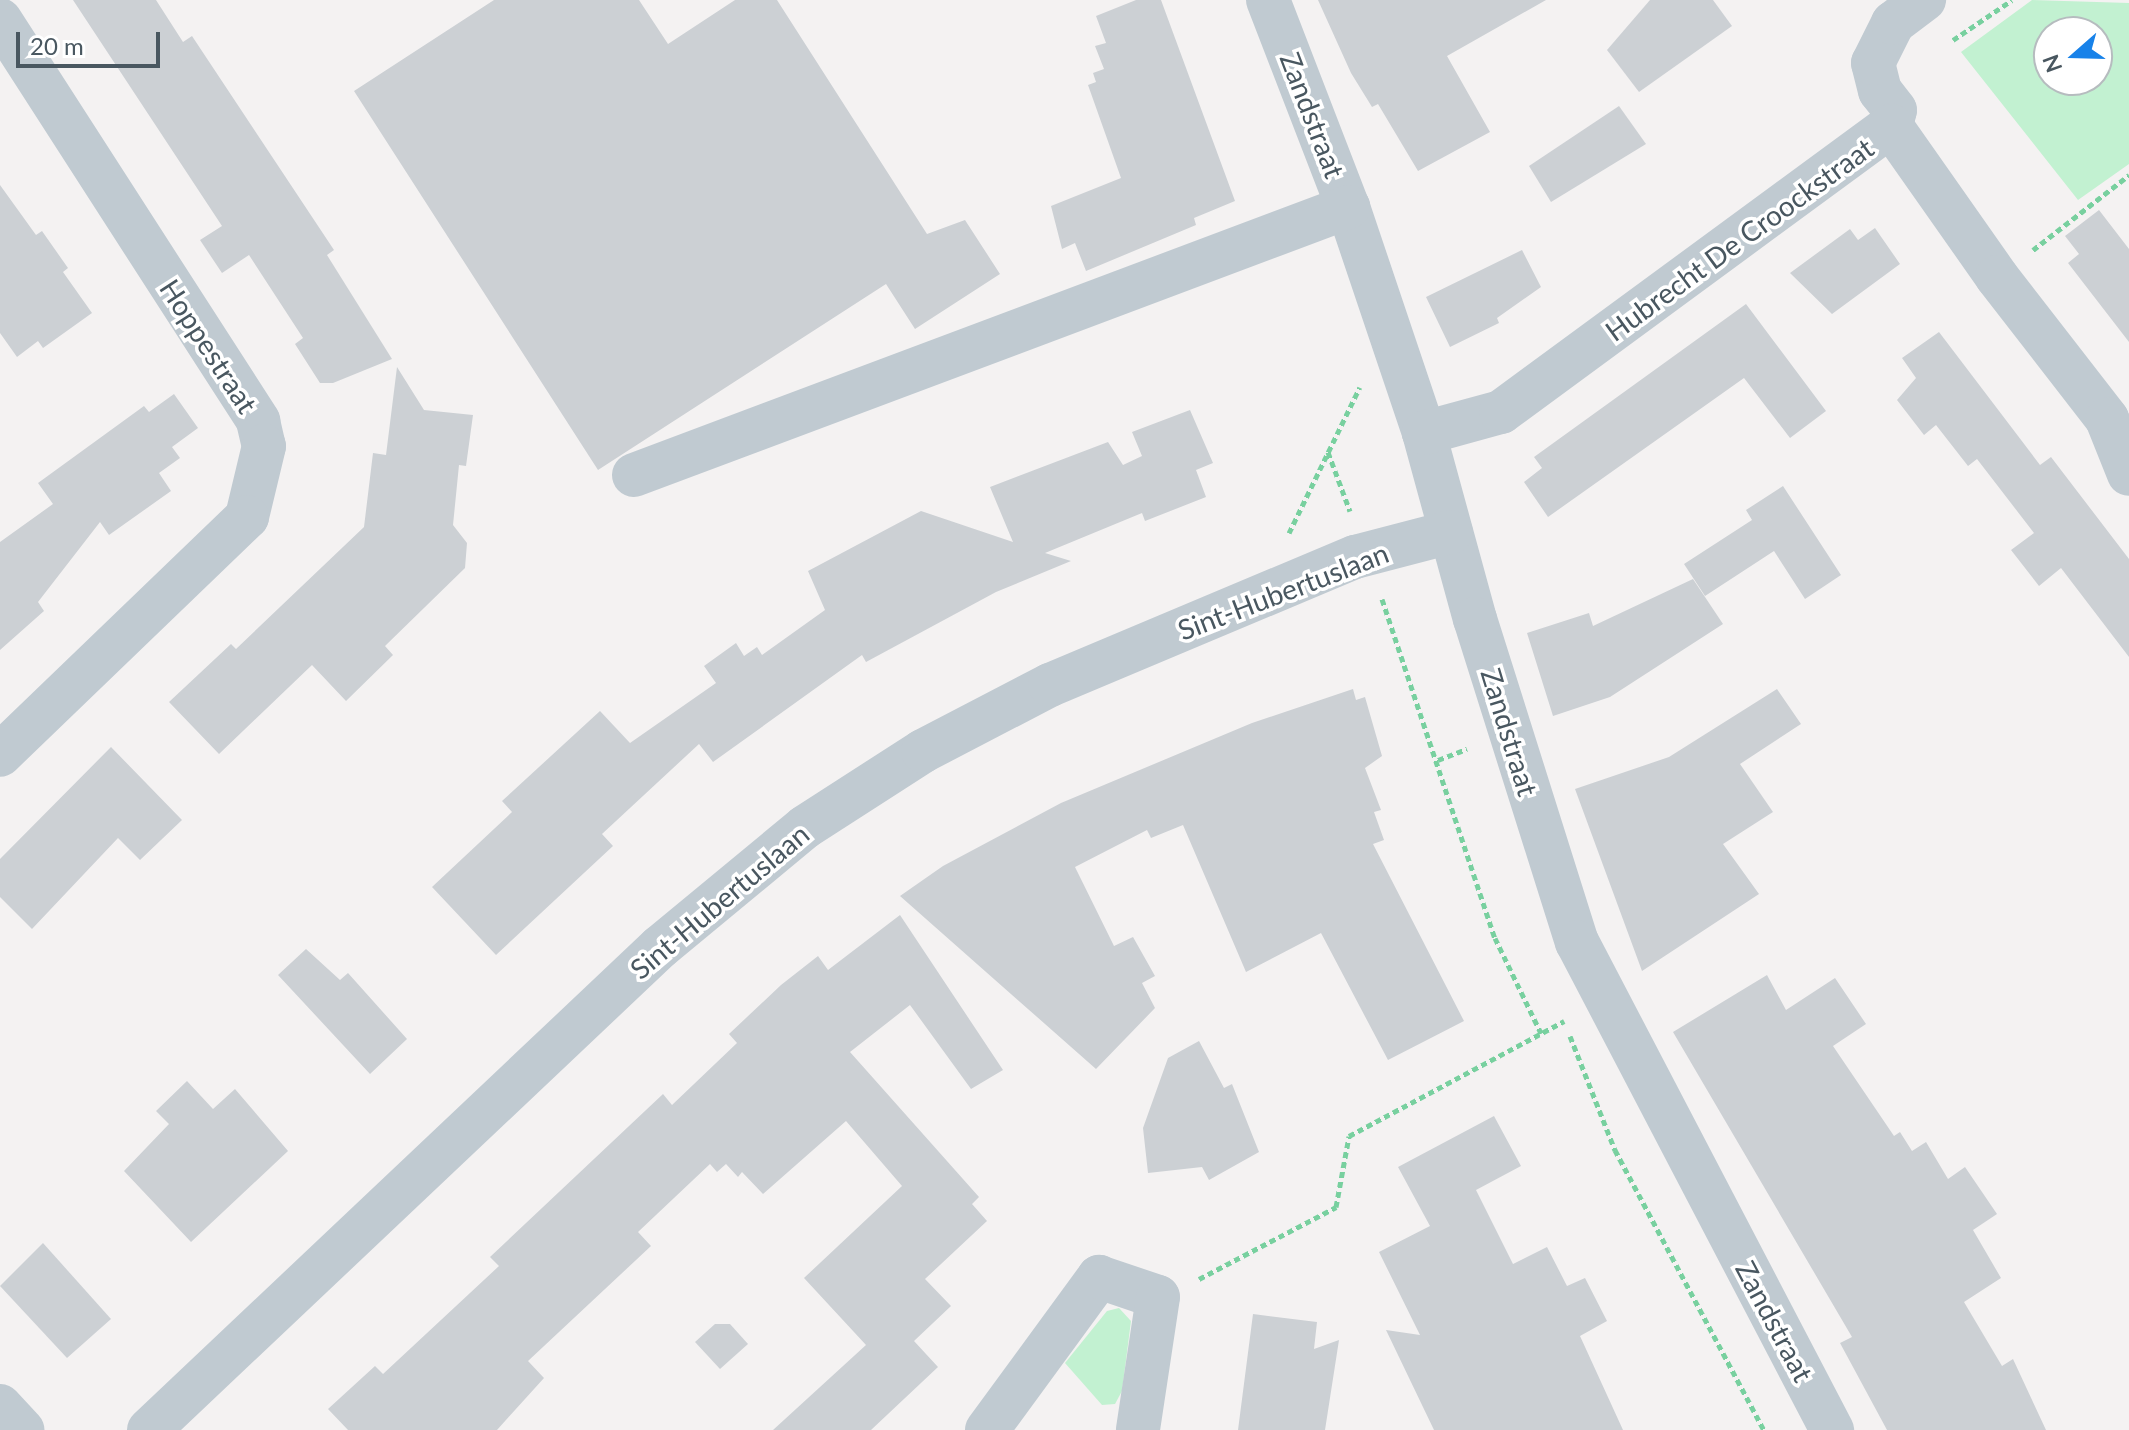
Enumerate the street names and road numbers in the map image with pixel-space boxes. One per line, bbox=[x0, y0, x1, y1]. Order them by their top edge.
street label: Zandstraat bbox=[1274, 47, 1352, 183]
street label: Hubrecht De Croockstraat bbox=[1598, 130, 1880, 348]
street label: Hoppestraat bbox=[153, 273, 265, 419]
street label: Sint-Hubertuslaan bbox=[1173, 535, 1393, 647]
street label: Zandstraat bbox=[1475, 664, 1545, 800]
street label: Sint-Hubertuslaan bbox=[623, 816, 815, 986]
street label: Zandstraat bbox=[1729, 1255, 1821, 1387]

